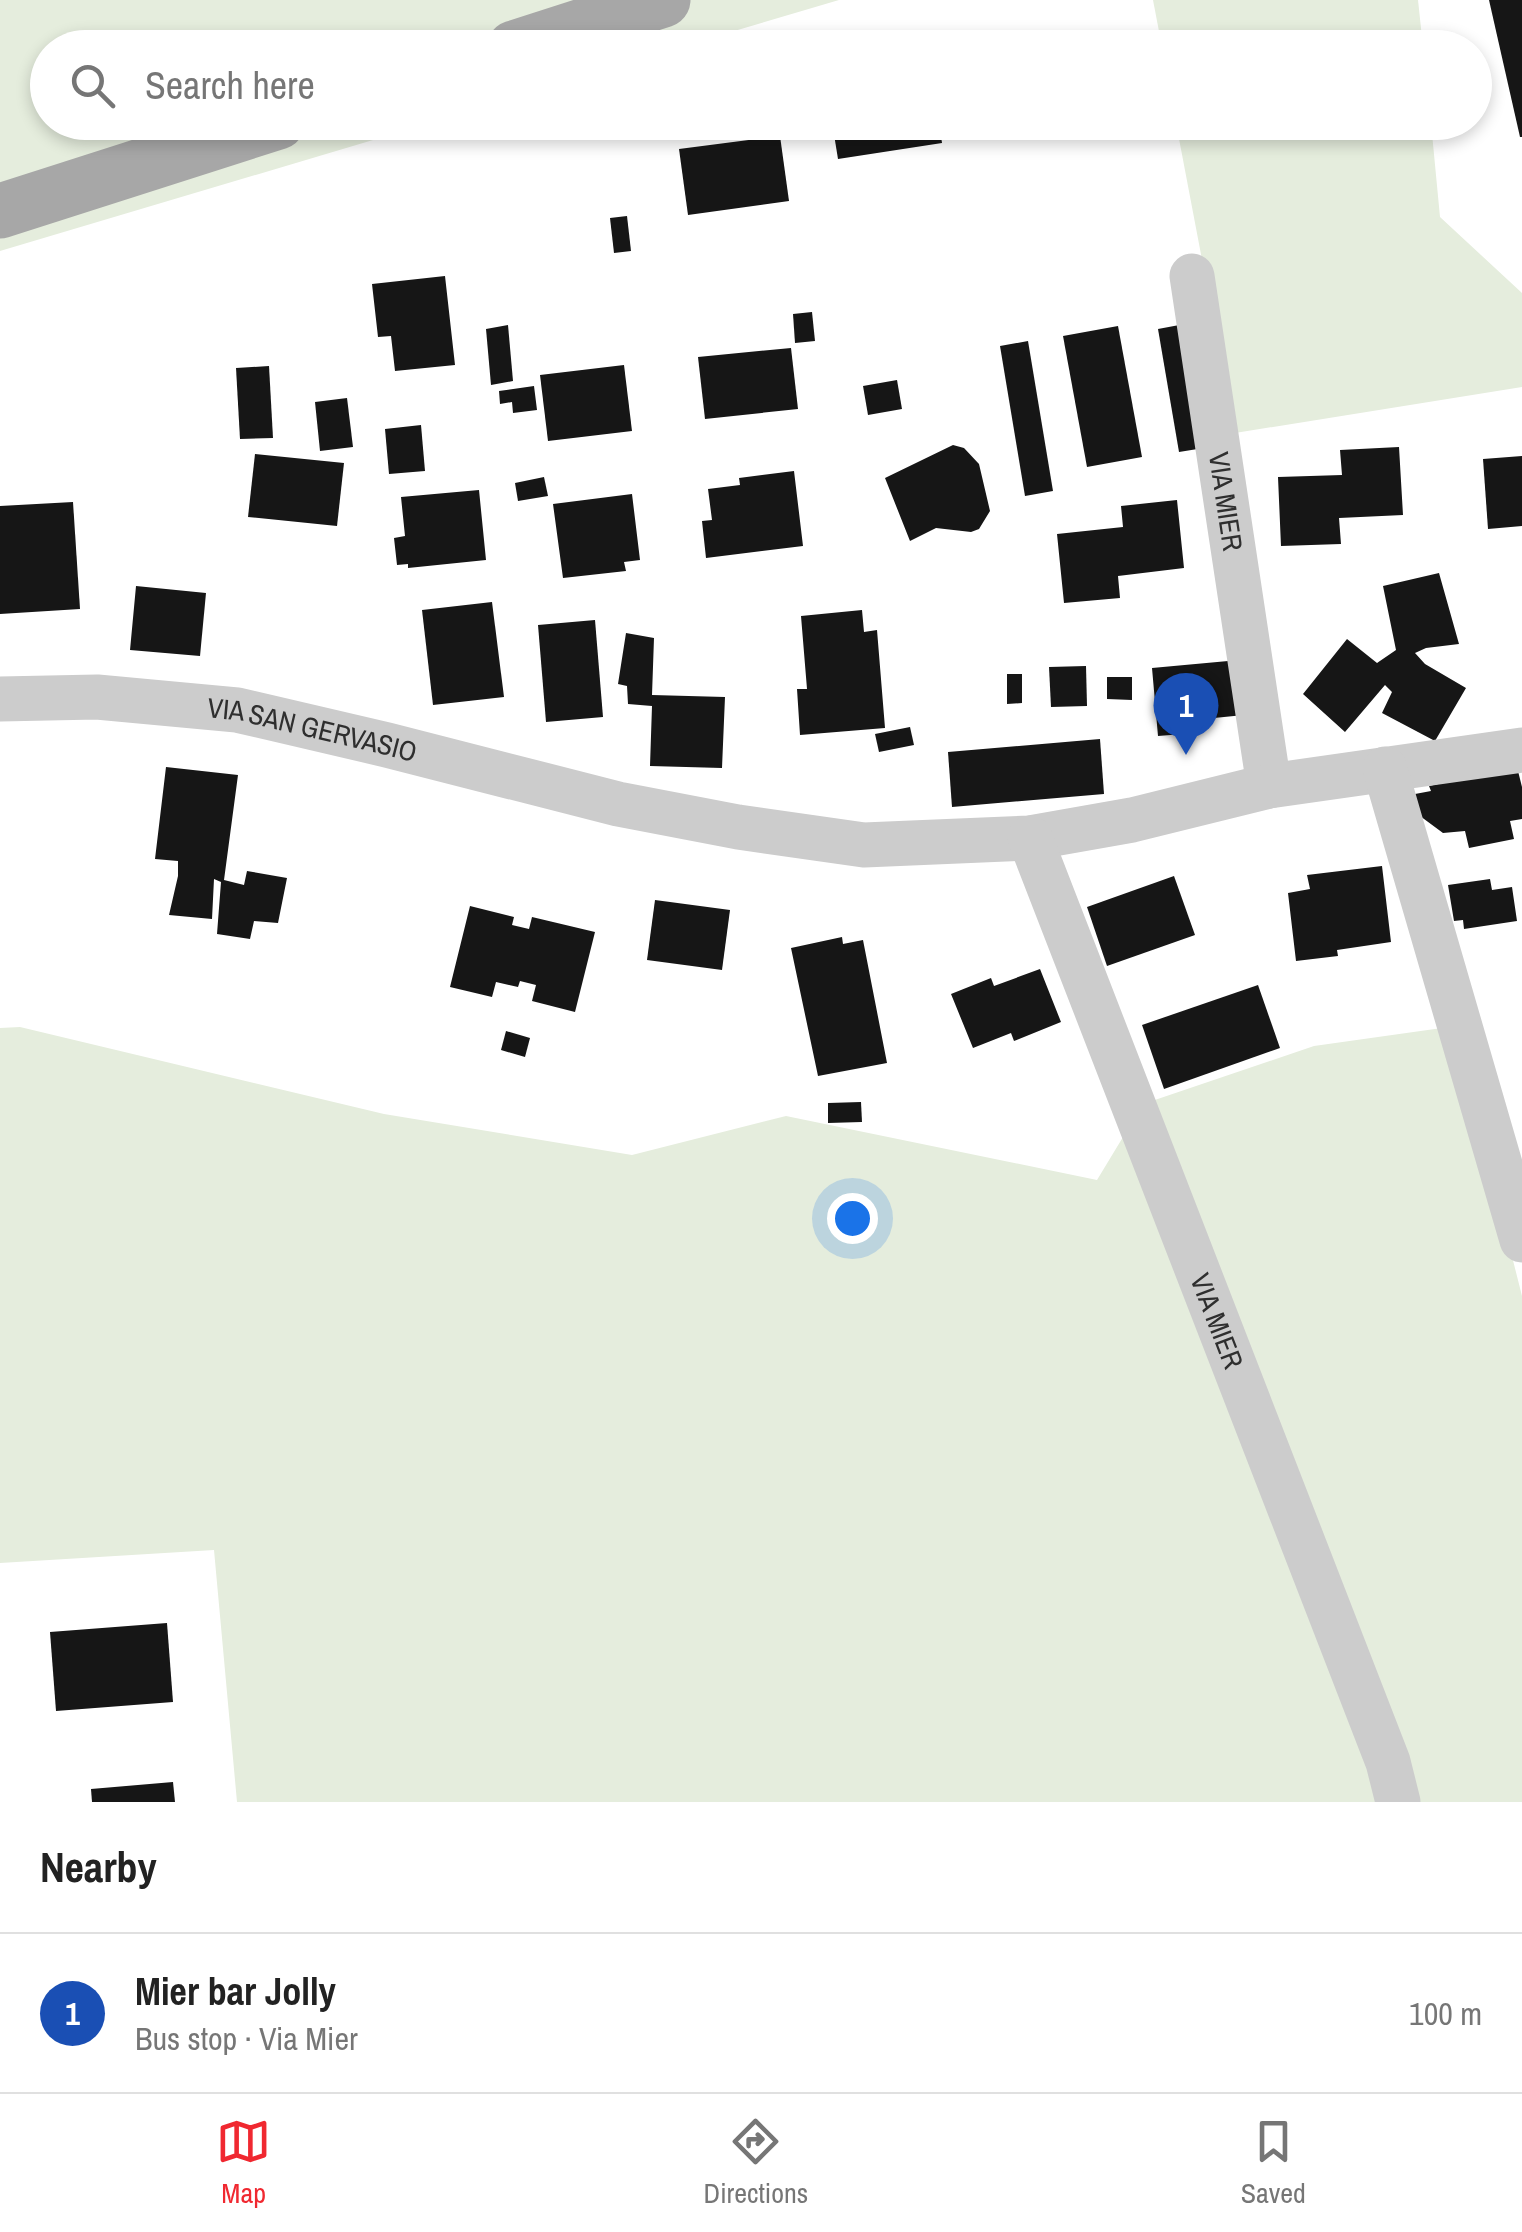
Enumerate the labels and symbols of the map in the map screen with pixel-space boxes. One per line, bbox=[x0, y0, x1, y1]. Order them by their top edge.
street label: VIA MIER bbox=[1200, 449, 1252, 554]
pin: 1 bbox=[1154, 672, 1218, 755]
street label: VIA SAN GERVASIO bbox=[206, 688, 421, 771]
your location bbox=[827, 1193, 878, 1244]
street label: VIA MIER bbox=[1181, 1268, 1253, 1374]

